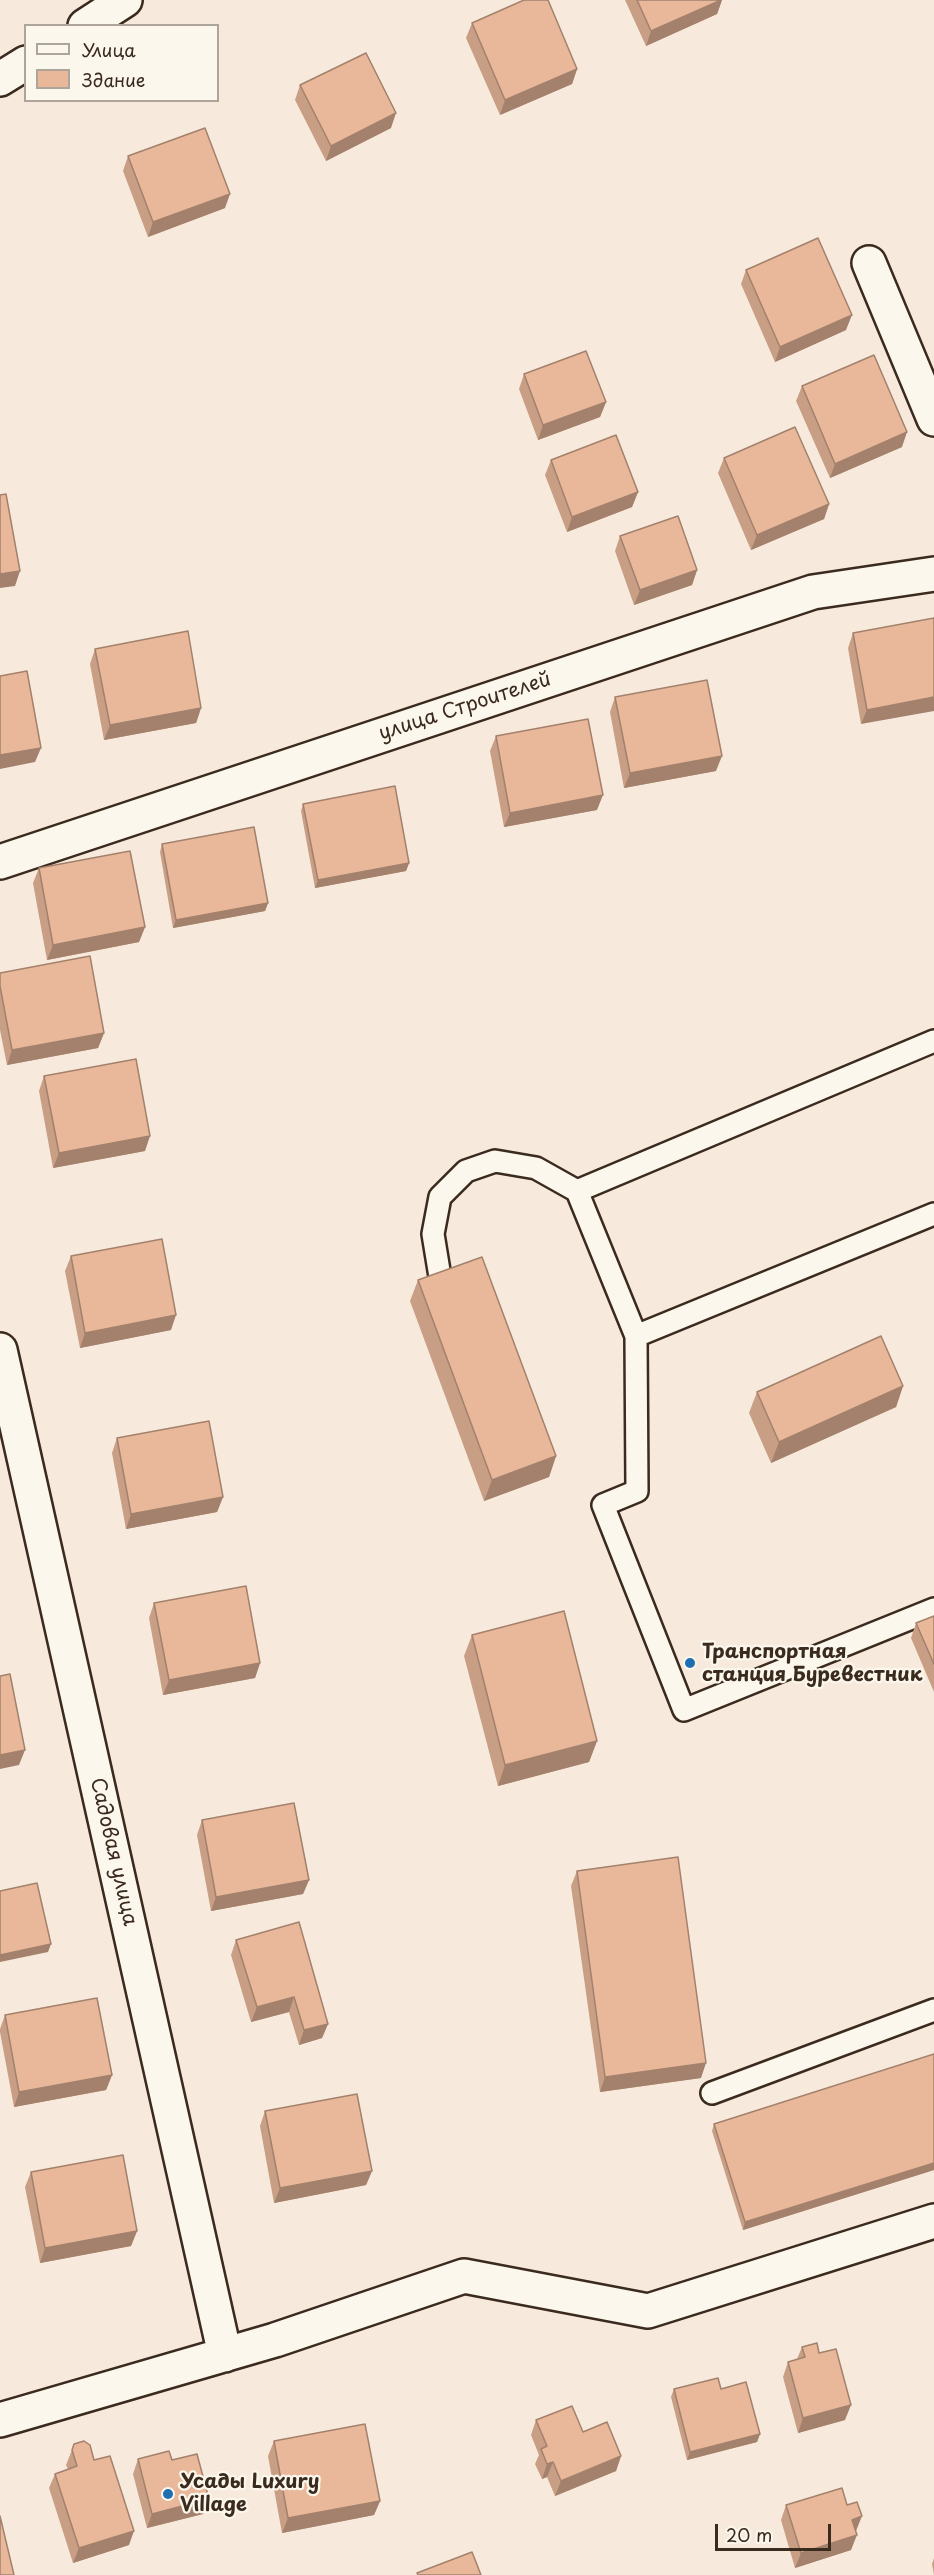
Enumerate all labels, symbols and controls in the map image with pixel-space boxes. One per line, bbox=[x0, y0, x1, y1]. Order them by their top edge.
legend bbox=[24, 24, 219, 102]
text: Улица bbox=[82, 36, 136, 63]
text: Здание bbox=[82, 66, 145, 93]
street label: улица Строителей bbox=[376, 668, 554, 746]
place label: Транспортная станция Буревестник bbox=[702, 1640, 923, 1687]
marker: Транспортная станция Буревестник bbox=[683, 1656, 697, 1670]
street label: Садовая улица bbox=[84, 1776, 142, 1928]
place label: Усады Luxury Village bbox=[180, 2470, 319, 2517]
marker: Усады Luxury Village bbox=[161, 2487, 175, 2501]
scale bar bbox=[718, 2512, 834, 2550]
text: 20 m bbox=[726, 2521, 772, 2548]

